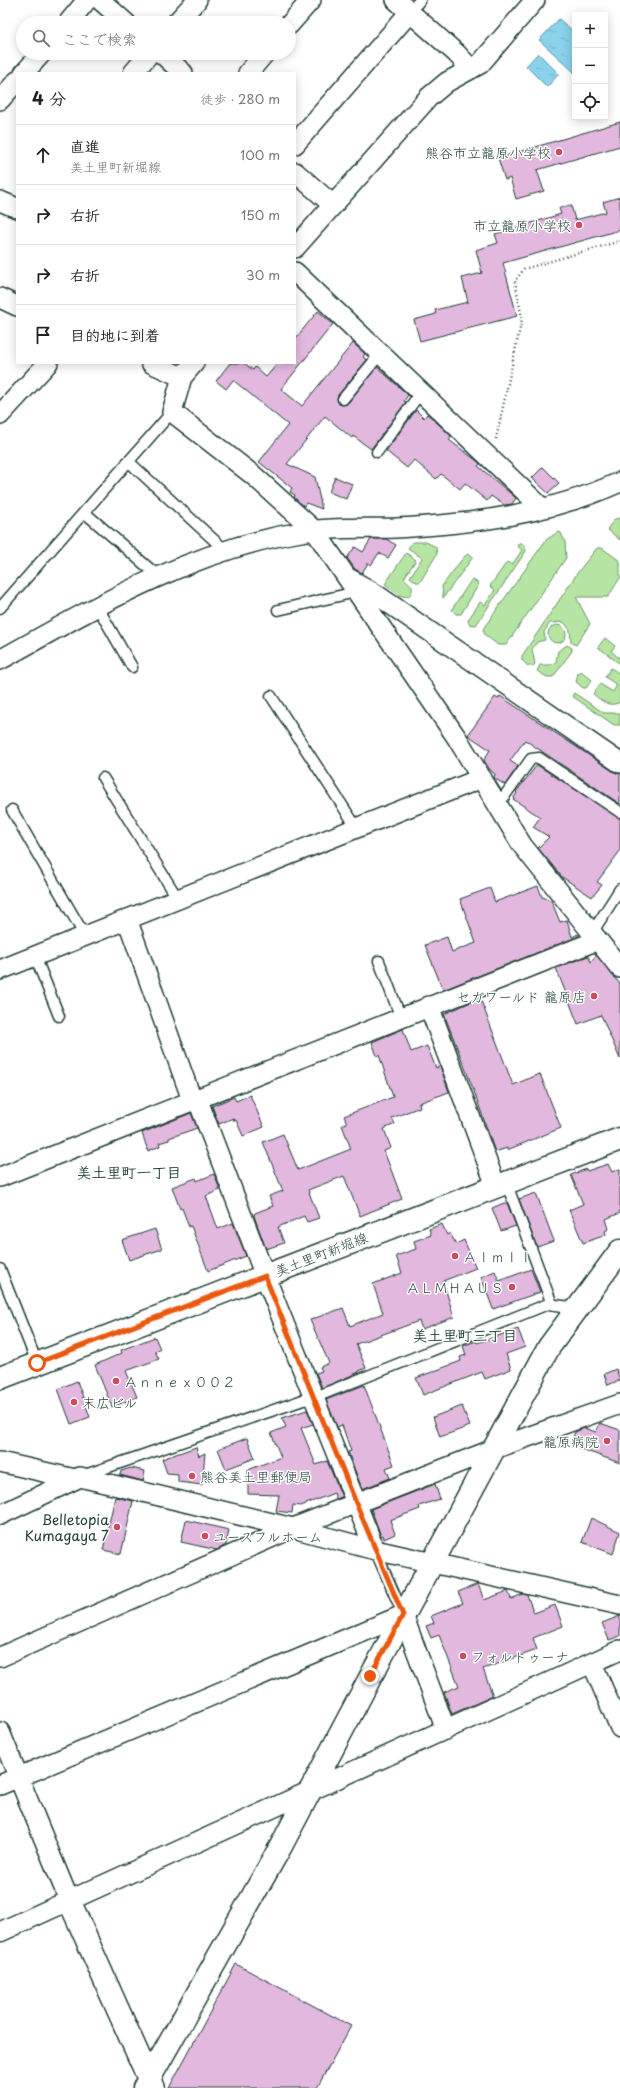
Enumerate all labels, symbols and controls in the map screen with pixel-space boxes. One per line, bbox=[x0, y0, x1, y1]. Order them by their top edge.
map controls bbox=[572, 12, 608, 120]
button: + bbox=[572, 12, 608, 48]
search box bbox=[16, 16, 296, 60]
icon: search bbox=[30, 27, 52, 49]
text: ここで検索 bbox=[62, 27, 137, 50]
button: − bbox=[572, 48, 608, 84]
button: locate bbox=[572, 84, 608, 120]
text: 4 分 bbox=[32, 85, 66, 111]
text: 徒歩 · 280 m bbox=[200, 89, 280, 108]
text: 直進 bbox=[70, 134, 100, 157]
place label: 熊谷市立籠原小学校 bbox=[425, 142, 551, 163]
icon: ahead bbox=[32, 144, 54, 166]
text: 100 m bbox=[240, 145, 280, 164]
marker: 熊谷市立籠原小学校 bbox=[554, 147, 564, 157]
text: 美土里町新堀線 bbox=[70, 157, 161, 176]
text: 右折 bbox=[70, 203, 100, 226]
icon: right bbox=[32, 204, 54, 226]
text: 150 m bbox=[241, 205, 280, 224]
place label: 市立籠原小学校 bbox=[473, 215, 571, 236]
marker: 市立籠原小学校 bbox=[574, 220, 584, 230]
text: 右折 bbox=[70, 263, 100, 286]
icon: right bbox=[32, 264, 54, 286]
text: 30 m bbox=[246, 265, 280, 284]
text: 目的地に到着 bbox=[70, 323, 160, 346]
icon: arrive bbox=[32, 324, 54, 346]
place label: セガワールド 籠原店 bbox=[456, 986, 586, 1007]
marker: セガワールド 籠原店 bbox=[589, 991, 599, 1001]
district label: 美土里町一丁目 bbox=[76, 1160, 182, 1183]
street label: 美土里町新堀線 bbox=[271, 1227, 371, 1281]
place label: ＡｌｍＩＩ bbox=[463, 1246, 533, 1267]
marker: ＡｌｍＩＩ bbox=[450, 1251, 460, 1261]
place label: ＡＬＭＨＡＵＳ bbox=[406, 1277, 504, 1298]
marker: ＡＬＭＨＡＵＳ bbox=[507, 1282, 517, 1292]
district label: 美土里町三丁目 bbox=[412, 1323, 518, 1346]
route start bbox=[28, 1354, 46, 1372]
place label: Ａｎｎｅｘ００２ bbox=[124, 1371, 236, 1392]
marker: Ａｎｎｅｘ００２ bbox=[111, 1376, 121, 1386]
place label: 末広ビル bbox=[82, 1392, 138, 1413]
marker: 末広ビル bbox=[69, 1397, 79, 1407]
place label: 籠原病院 bbox=[543, 1431, 599, 1452]
marker: 籠原病院 bbox=[602, 1436, 612, 1446]
place label: 熊谷美土里郵便局 bbox=[200, 1466, 312, 1487]
marker: 熊谷美土里郵便局 bbox=[187, 1471, 197, 1481]
place label: Belletopia Kumagaya 7 bbox=[25, 1509, 109, 1546]
marker: Belletopia Kumagaya 7 bbox=[112, 1522, 122, 1532]
place label: ユースフルホーム bbox=[213, 1526, 322, 1547]
marker: ユースフルホーム bbox=[200, 1531, 210, 1541]
place label: フォルトゥーナ bbox=[471, 1646, 569, 1667]
marker: フォルトゥーナ bbox=[458, 1651, 468, 1661]
route end bbox=[361, 1667, 379, 1685]

